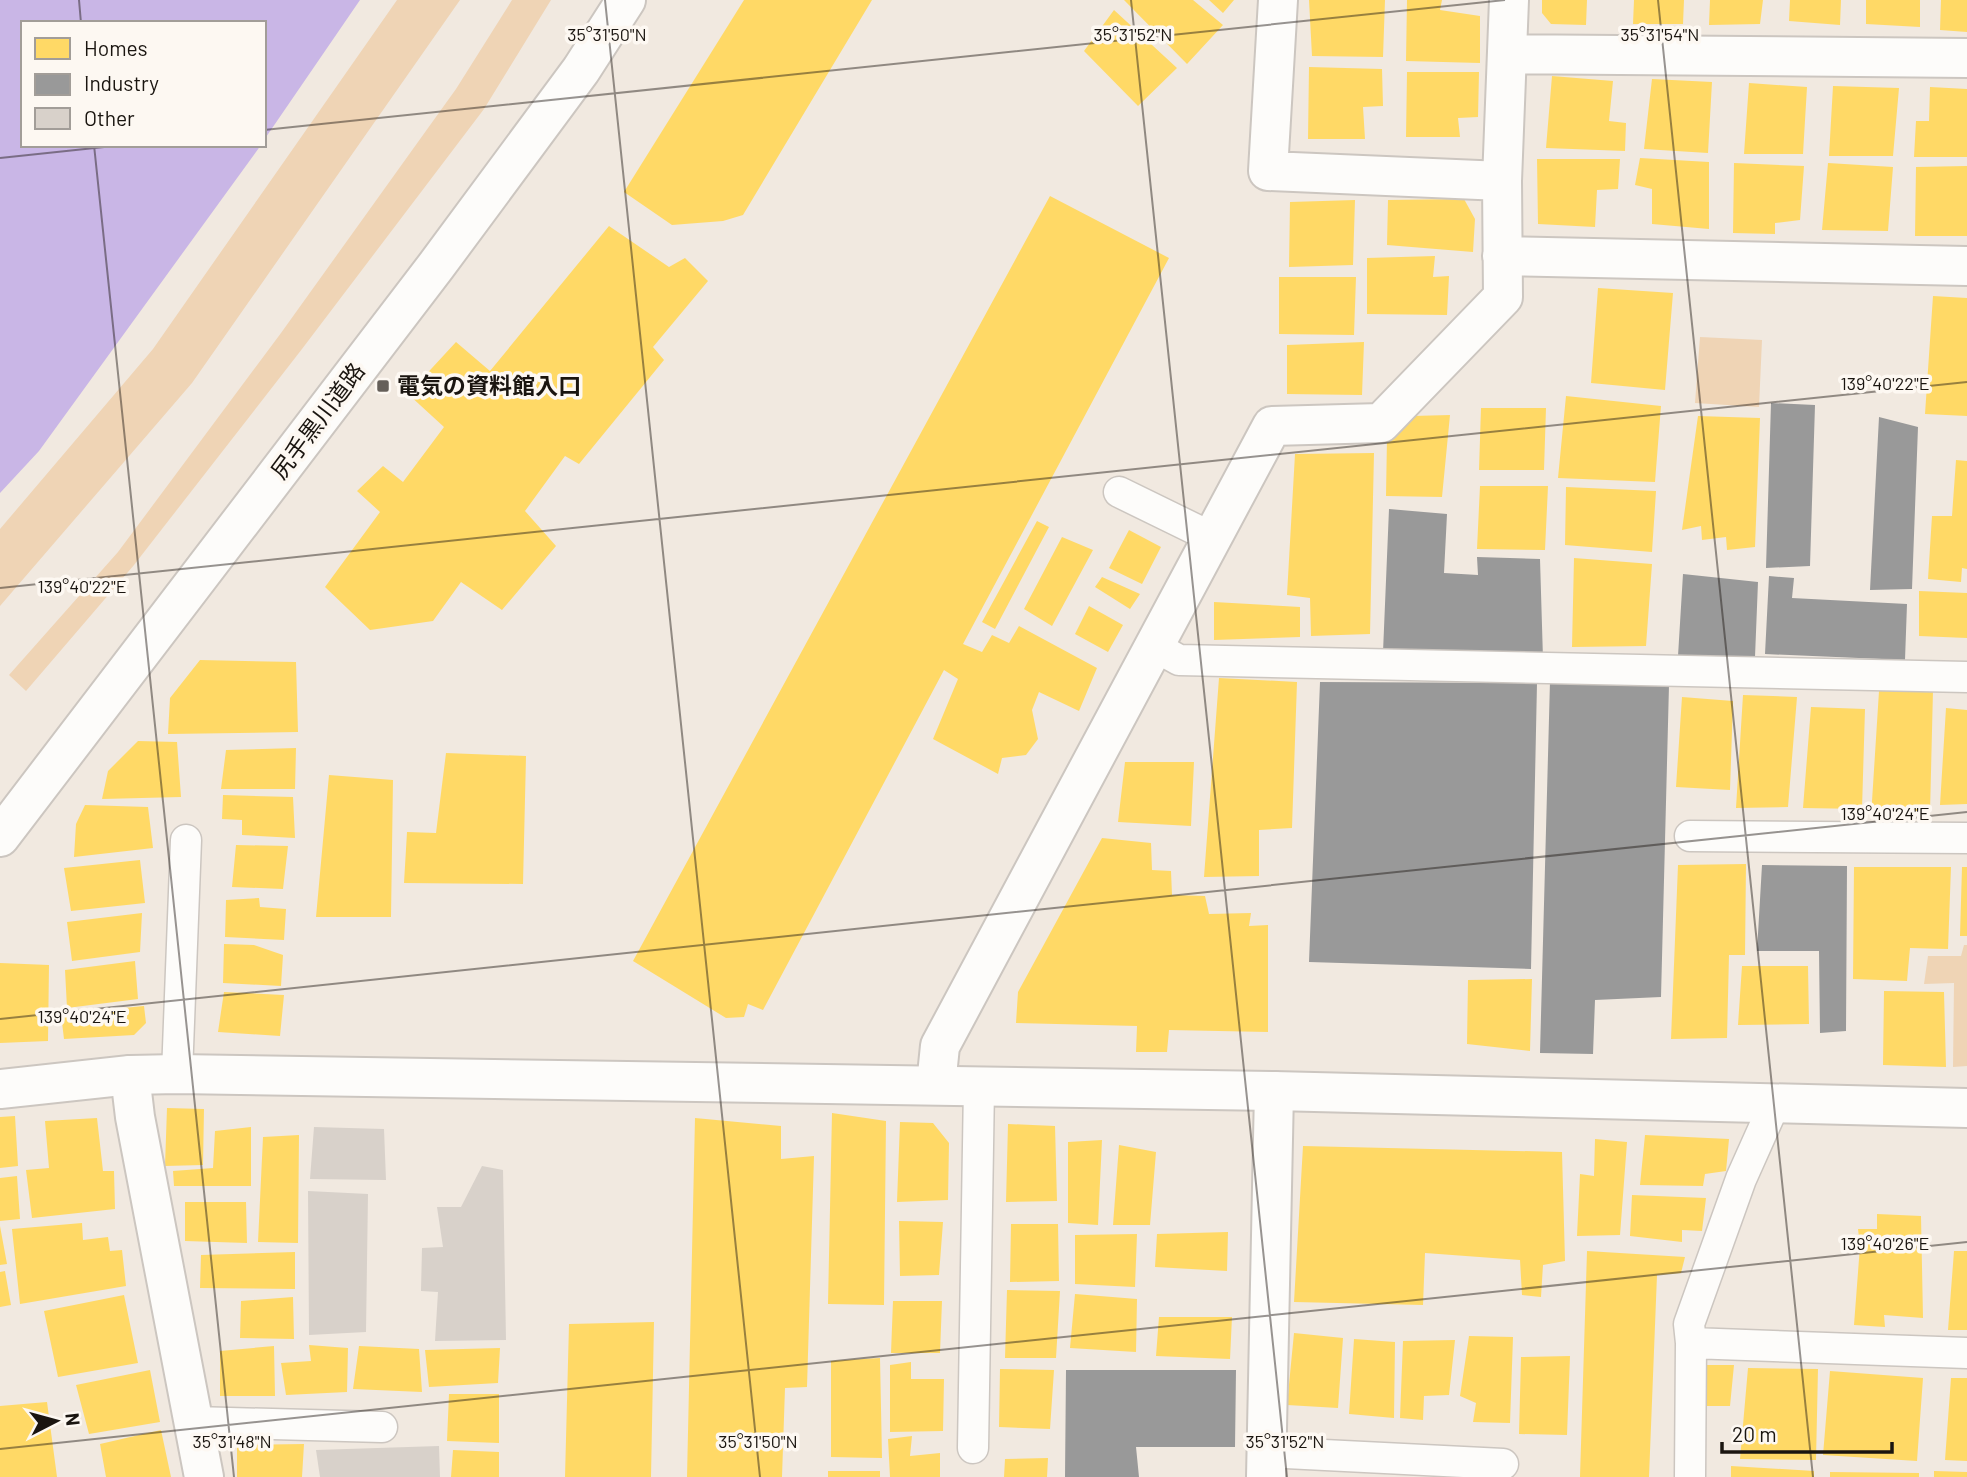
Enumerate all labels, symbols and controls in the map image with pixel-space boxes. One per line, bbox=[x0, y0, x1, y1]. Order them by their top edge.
legend bbox=[21, 21, 266, 147]
text: 35°31'50"N bbox=[567, 23, 647, 45]
text: 35°31'52"N bbox=[1093, 23, 1173, 45]
text: 35°31'54"N bbox=[1620, 23, 1700, 45]
text: Homes bbox=[84, 35, 148, 60]
text: Industry bbox=[84, 70, 159, 95]
text: Other bbox=[84, 105, 135, 130]
street label: 尻手黒川道路 bbox=[264, 357, 370, 484]
place label: 電気の資料館入口 bbox=[397, 371, 581, 399]
text: 139°40'22"E bbox=[1840, 372, 1930, 394]
marker: 電気の資料館入口 bbox=[375, 378, 391, 394]
text: 139°40'22"E bbox=[37, 575, 127, 597]
text: 139°40'24"E bbox=[1840, 802, 1930, 824]
text: 139°40'24"E bbox=[37, 1005, 127, 1027]
text: 139°40'26"E bbox=[1841, 1232, 1929, 1254]
north arrow bbox=[21, 1386, 91, 1456]
scale bar bbox=[1722, 1410, 1892, 1454]
text: N bbox=[61, 1412, 86, 1427]
text: 20 m bbox=[1732, 1421, 1777, 1446]
text: 35°31'48"N bbox=[192, 1430, 272, 1452]
text: 35°31'50"N bbox=[718, 1430, 798, 1452]
text: 35°31'52"N bbox=[1245, 1430, 1325, 1452]

